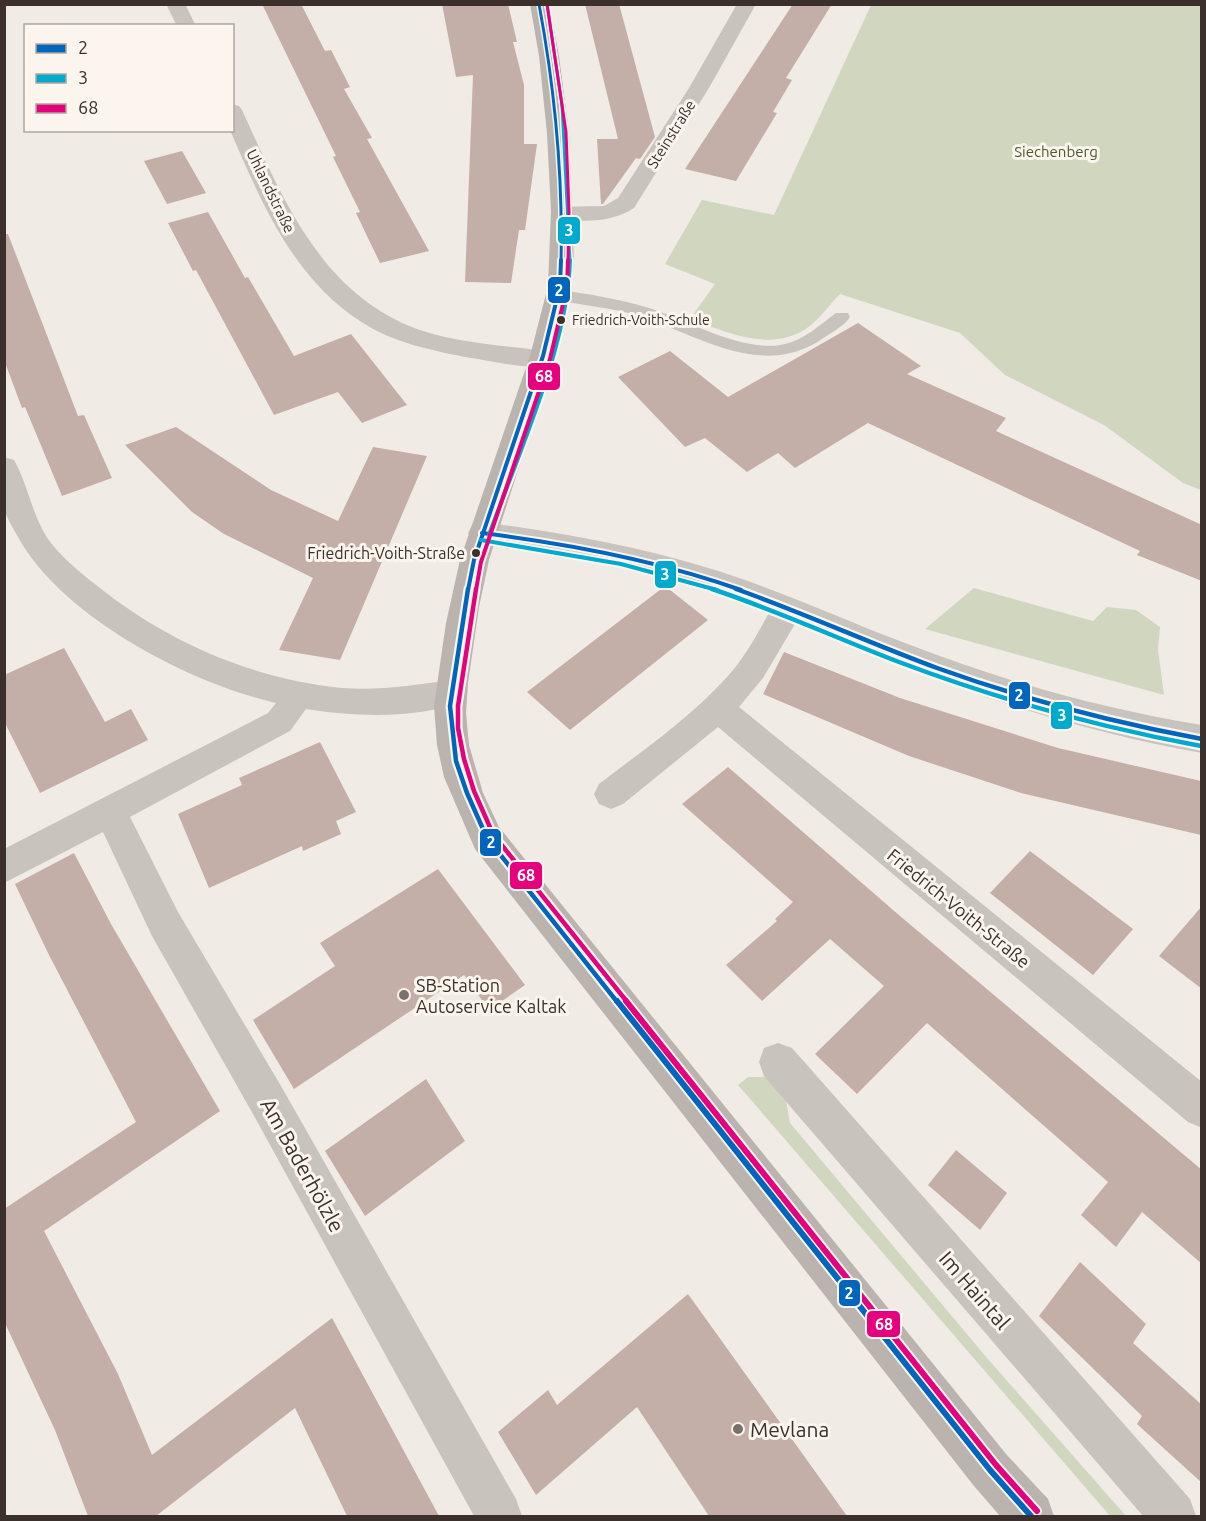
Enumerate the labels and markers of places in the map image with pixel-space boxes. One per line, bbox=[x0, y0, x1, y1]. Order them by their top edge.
place label: Friedrich-Voith-Schule bbox=[572, 312, 710, 328]
marker: Friedrich-Voith-Schule bbox=[555, 314, 567, 326]
place label: Friedrich-Voith-Straße bbox=[307, 544, 465, 562]
marker: Friedrich-Voith-Straße bbox=[470, 547, 482, 559]
place label: SB-Station Autoservice Kaltak bbox=[416, 975, 566, 1016]
marker: SB-Station Autoservice Kaltak bbox=[397, 988, 411, 1002]
place label: Mevlana bbox=[750, 1417, 829, 1441]
marker: Mevlana bbox=[731, 1422, 745, 1436]

